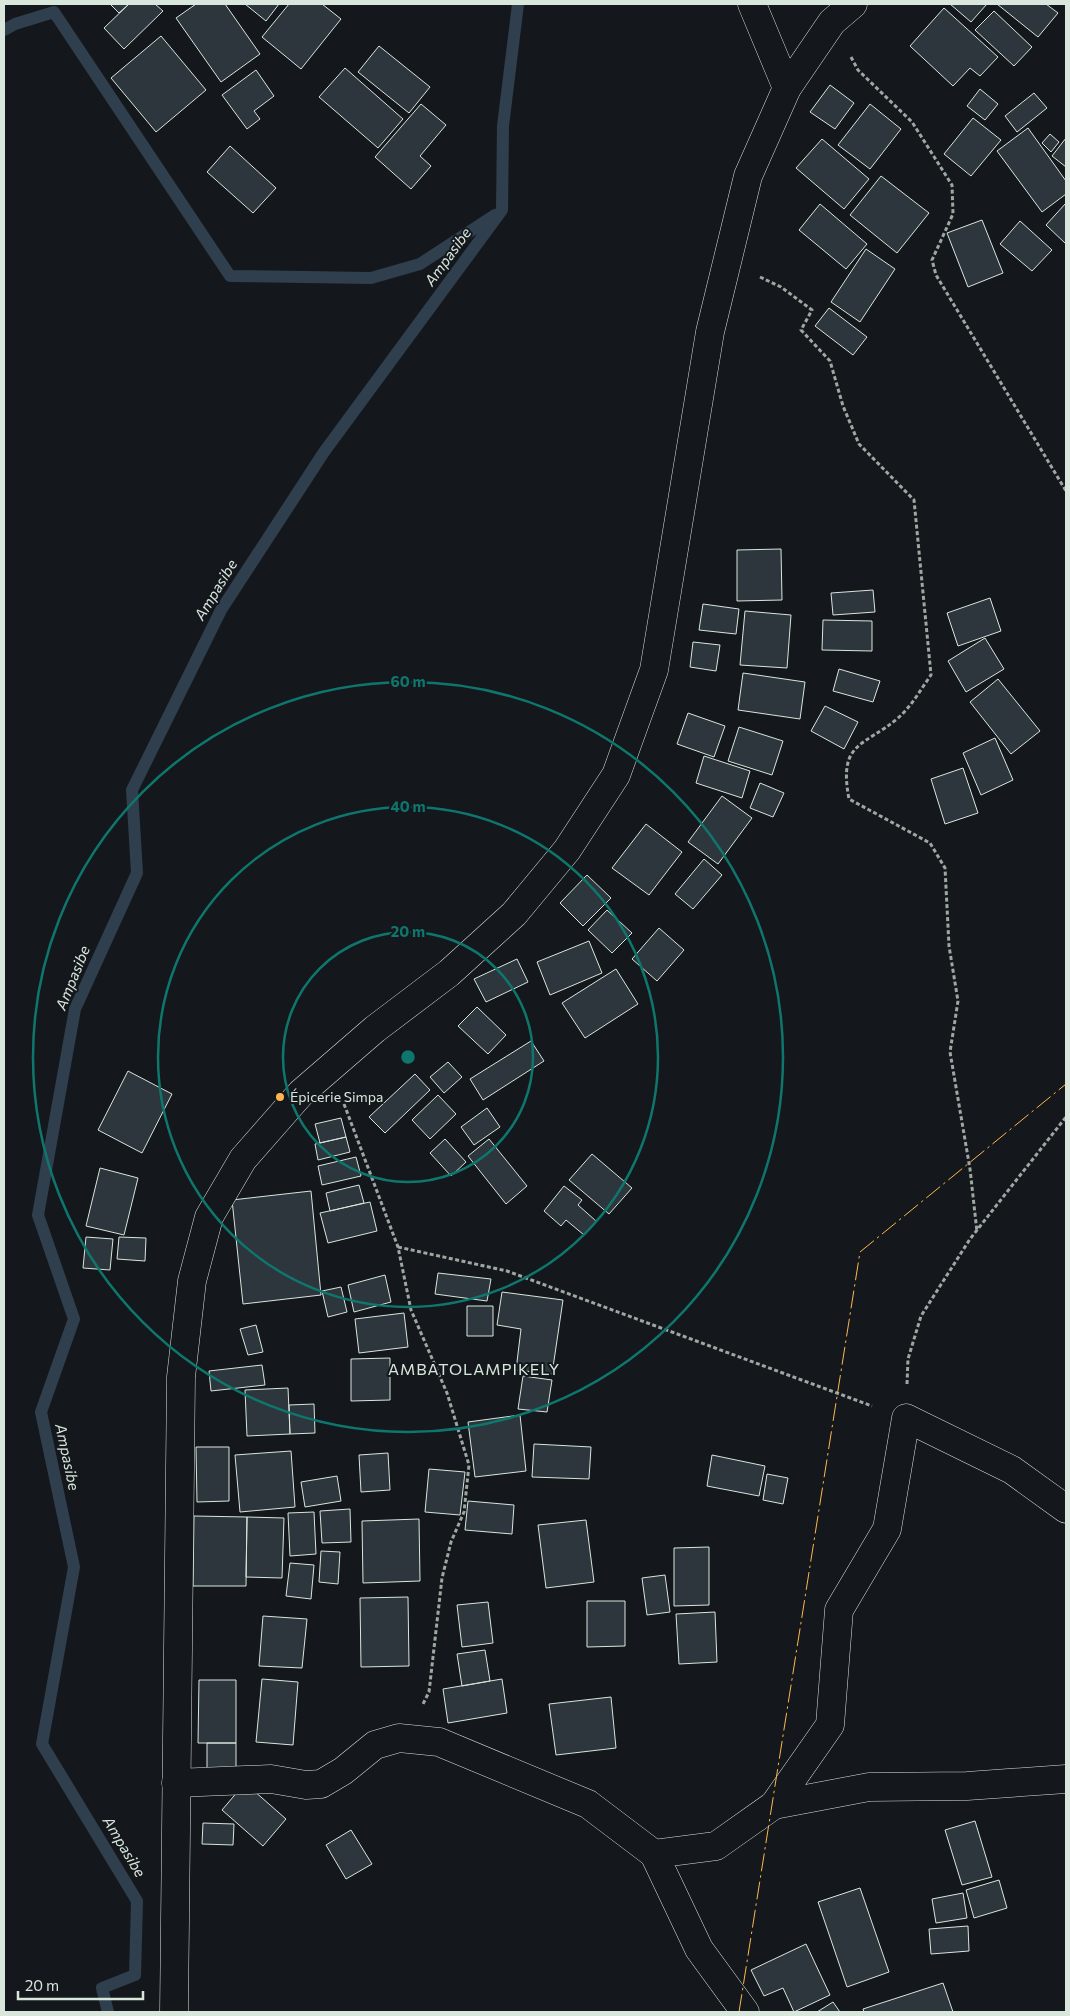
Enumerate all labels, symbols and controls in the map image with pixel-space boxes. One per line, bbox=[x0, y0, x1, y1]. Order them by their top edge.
water label: Ampasibe bbox=[419, 224, 474, 290]
water label: Ampasibe bbox=[189, 556, 240, 624]
text: 60 m bbox=[390, 672, 426, 690]
text: 40 m bbox=[390, 797, 426, 815]
text: 20 m bbox=[391, 922, 425, 940]
water label: Ampasibe bbox=[51, 943, 93, 1013]
centre of rings bbox=[399, 1048, 417, 1066]
place label: Épicerie Simpa bbox=[290, 1088, 383, 1105]
marker: Épicerie Simpa bbox=[274, 1091, 286, 1103]
district label: AMBATOLAMPIKELY bbox=[388, 1359, 560, 1378]
water label: Ampasibe bbox=[52, 1421, 84, 1492]
water label: Ampasibe bbox=[99, 1812, 150, 1880]
scale bar bbox=[18, 1968, 142, 2000]
text: 20 m bbox=[25, 1976, 59, 1994]

